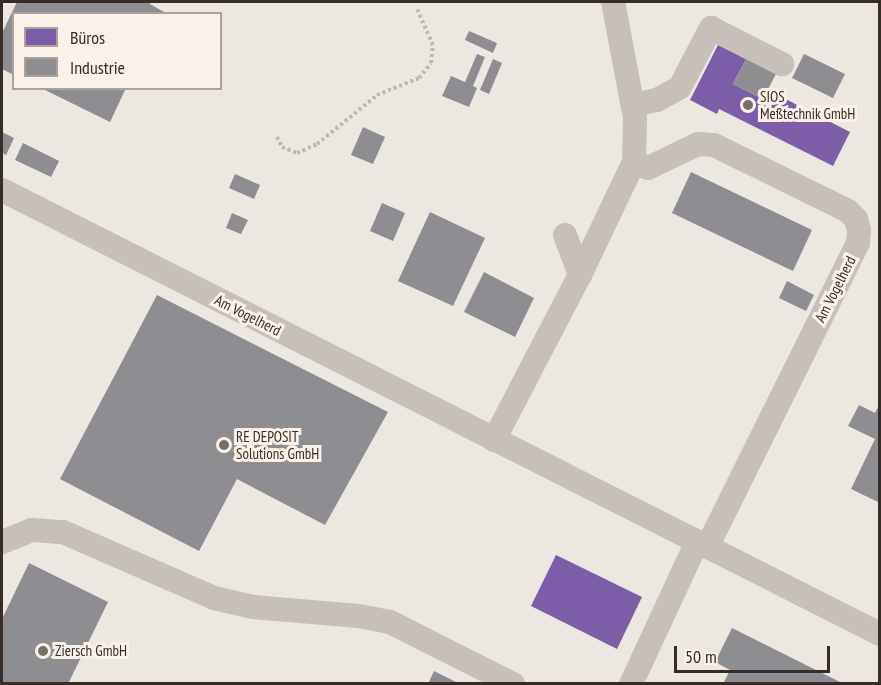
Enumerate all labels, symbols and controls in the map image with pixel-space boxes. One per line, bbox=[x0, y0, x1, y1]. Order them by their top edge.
legend bbox=[12, 12, 222, 90]
text: Büros bbox=[70, 26, 105, 49]
text: Industrie bbox=[70, 56, 125, 79]
place label: SIOS Meßtechnik GmbH bbox=[760, 87, 856, 122]
marker: SIOS Meßtechnik GmbH bbox=[741, 98, 755, 112]
street label: Am Vogelherd bbox=[811, 253, 859, 325]
street label: Am Vogelherd bbox=[212, 291, 284, 339]
place label: RE DEPOSIT Solutions GmbH bbox=[236, 427, 319, 462]
marker: RE DEPOSIT Solutions GmbH bbox=[217, 438, 231, 452]
scale bar bbox=[677, 634, 833, 672]
place label: Ziersch GmbH bbox=[55, 642, 127, 660]
marker: Ziersch GmbH bbox=[36, 644, 50, 658]
text: 50 m bbox=[685, 645, 717, 668]

